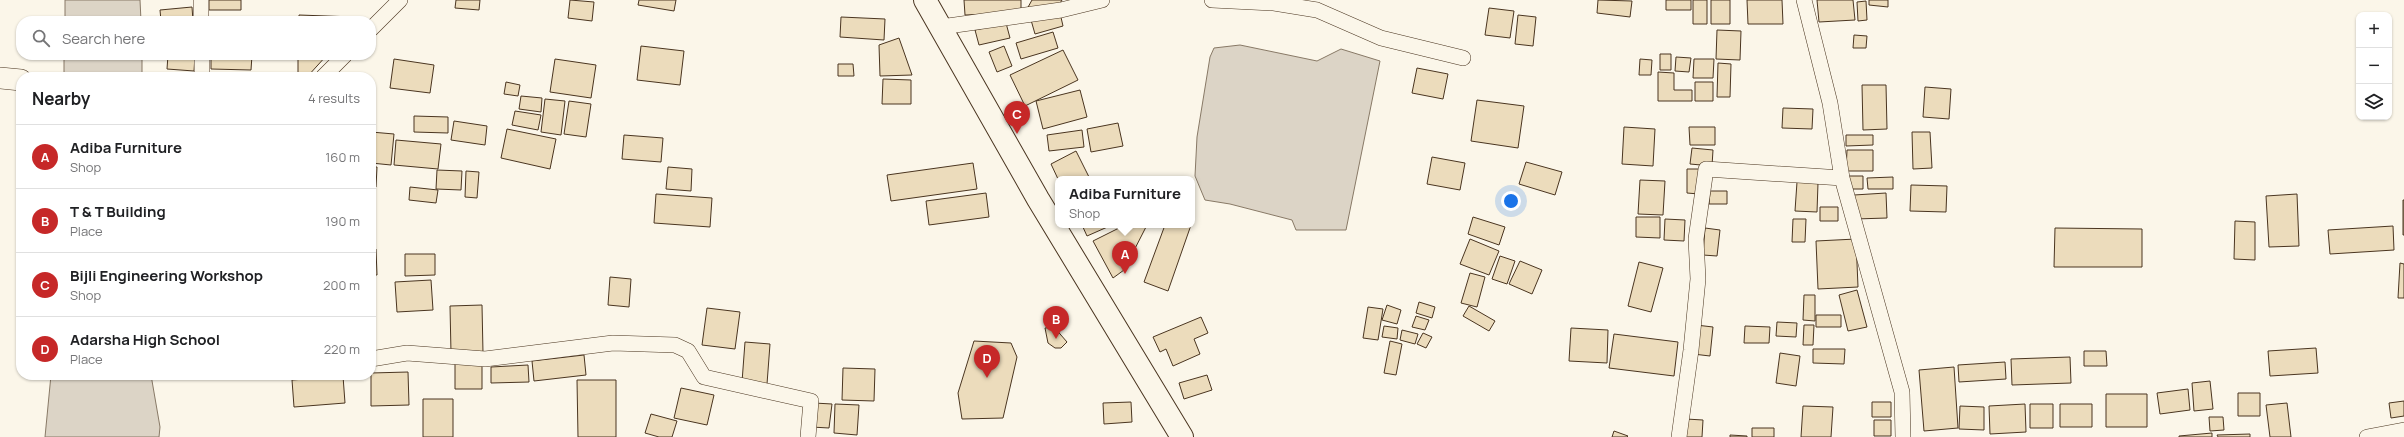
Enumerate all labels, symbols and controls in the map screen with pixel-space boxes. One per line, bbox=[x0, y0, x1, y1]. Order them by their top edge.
map controls bbox=[2356, 12, 2392, 120]
button: + bbox=[2356, 12, 2392, 48]
search box bbox=[16, 16, 376, 60]
icon: search bbox=[30, 27, 52, 49]
text: Search here bbox=[62, 28, 145, 49]
button: − bbox=[2356, 48, 2392, 84]
button: layers bbox=[2356, 84, 2392, 120]
text: Nearby bbox=[32, 87, 90, 110]
text: 4 results bbox=[308, 89, 360, 107]
pin: C bbox=[1004, 101, 1030, 134]
text: Adiba Furniture bbox=[70, 137, 182, 158]
text: A bbox=[41, 148, 49, 166]
text: 160 m bbox=[325, 148, 360, 166]
text: Shop bbox=[70, 158, 101, 176]
popup bbox=[1055, 176, 1195, 228]
text: Adiba Furniture bbox=[1069, 183, 1181, 204]
your location bbox=[1501, 191, 1521, 211]
text: T & T Building bbox=[70, 201, 166, 222]
text: Shop bbox=[1069, 204, 1100, 222]
text: B bbox=[41, 212, 49, 230]
text: 190 m bbox=[325, 212, 360, 230]
text: Place bbox=[70, 222, 103, 240]
pin: A bbox=[1112, 241, 1138, 274]
text: Bijli Engineering Workshop bbox=[70, 265, 263, 286]
text: C bbox=[40, 276, 50, 294]
text: 200 m bbox=[323, 276, 360, 294]
text: Shop bbox=[70, 286, 101, 304]
pin: B bbox=[1043, 306, 1069, 339]
text: Adarsha High School bbox=[70, 329, 220, 350]
text: D bbox=[40, 340, 50, 358]
text: 220 m bbox=[324, 340, 360, 358]
pin: D bbox=[974, 345, 1000, 378]
text: Place bbox=[70, 350, 103, 368]

